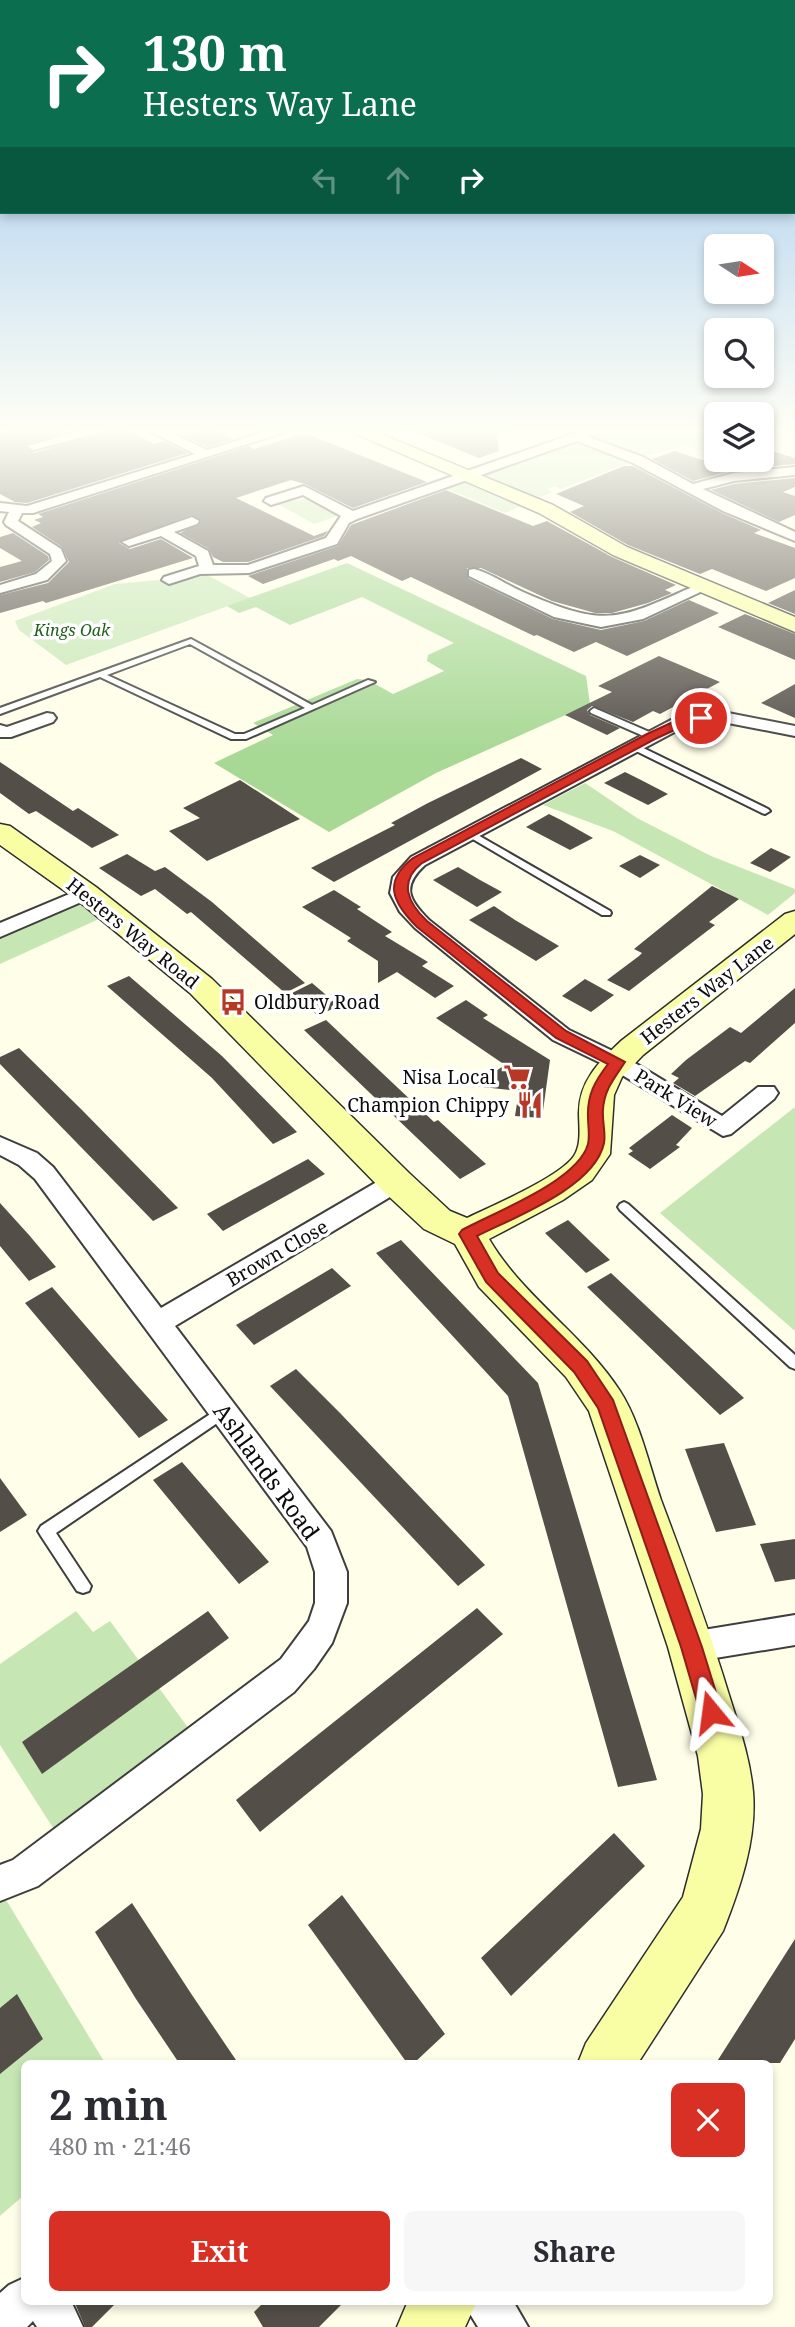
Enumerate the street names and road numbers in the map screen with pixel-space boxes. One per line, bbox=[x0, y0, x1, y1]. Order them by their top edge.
street label: Hesters Way Road bbox=[61, 871, 205, 995]
street label: Hesters Way Lane bbox=[635, 930, 779, 1050]
street label: Park View bbox=[630, 1062, 723, 1134]
street label: Brown Close bbox=[221, 1213, 333, 1293]
street label: Ashlands Road bbox=[206, 1396, 328, 1546]

